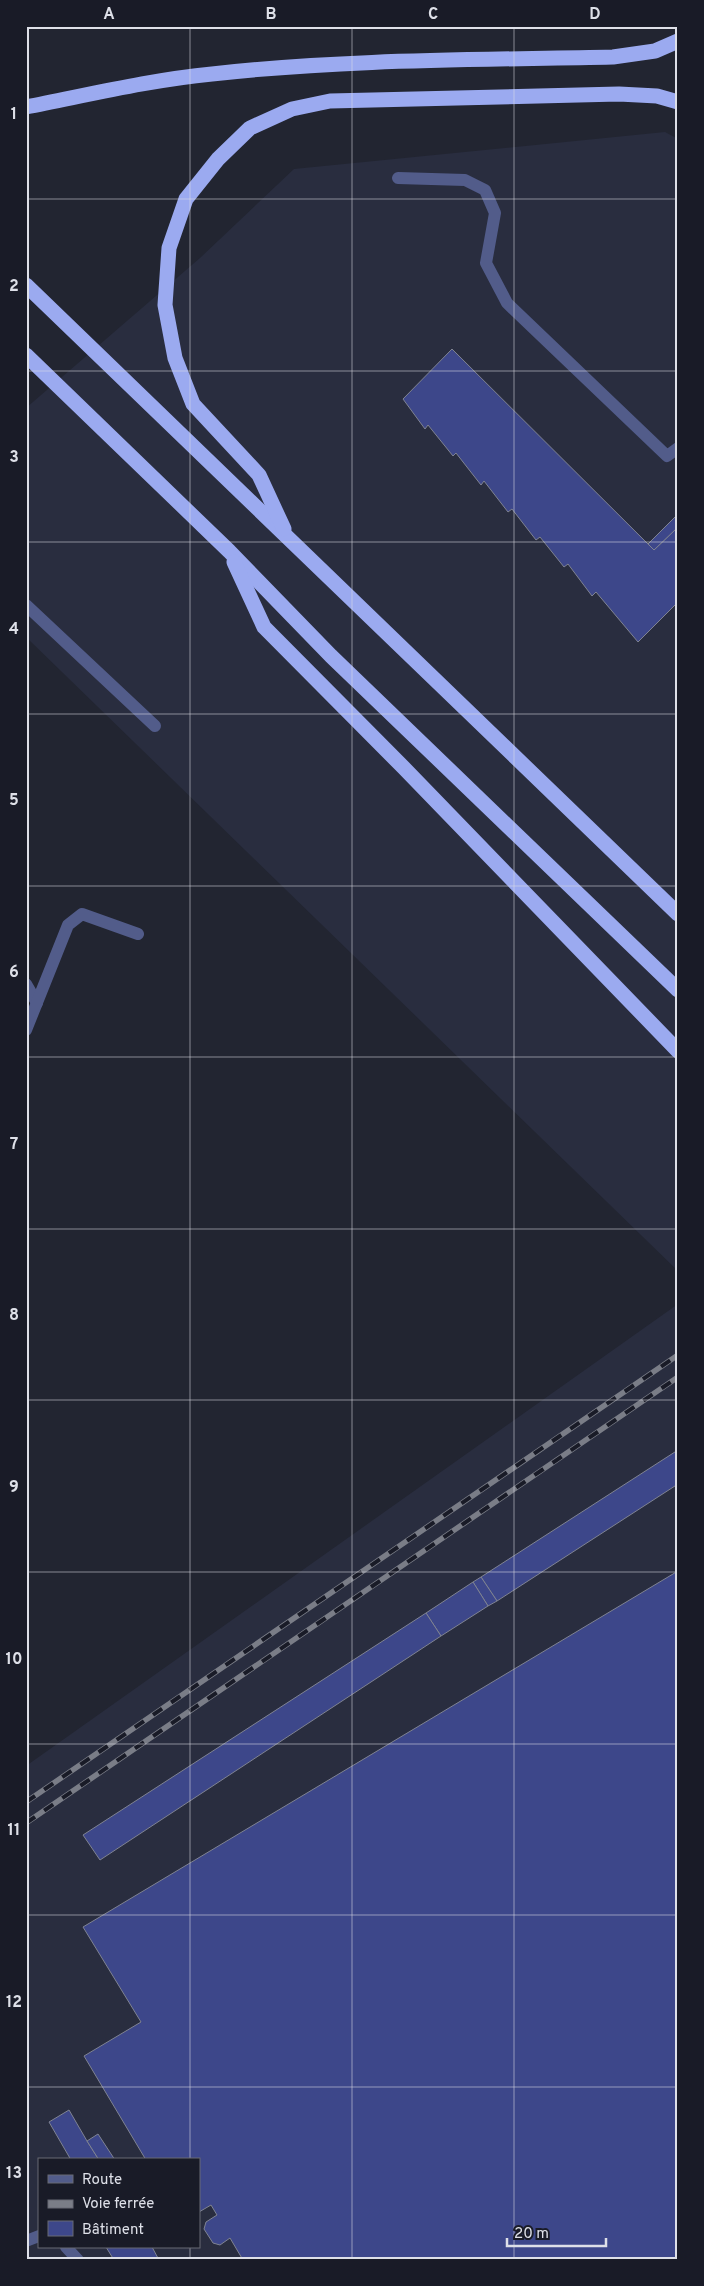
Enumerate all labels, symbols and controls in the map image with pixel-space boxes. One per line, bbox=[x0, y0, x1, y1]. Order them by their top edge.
text: A bbox=[103, 5, 115, 25]
text: B bbox=[265, 5, 277, 25]
text: C bbox=[428, 5, 438, 25]
text: D bbox=[589, 5, 601, 25]
text: 1 bbox=[11, 105, 17, 125]
text: 2 bbox=[9, 277, 19, 297]
text: 3 bbox=[9, 448, 19, 468]
text: 4 bbox=[9, 620, 19, 640]
text: 5 bbox=[9, 791, 19, 811]
text: 6 bbox=[9, 963, 19, 983]
text: 7 bbox=[10, 1135, 18, 1155]
text: 8 bbox=[9, 1306, 19, 1326]
text: 9 bbox=[9, 1478, 19, 1498]
text: 10 bbox=[6, 1650, 22, 1670]
text: 11 bbox=[8, 1821, 20, 1841]
text: 12 bbox=[6, 1993, 22, 2013]
legend bbox=[38, 2158, 200, 2248]
text: 13 bbox=[6, 2164, 22, 2184]
text: Route bbox=[82, 2171, 122, 2190]
text: Voie ferrée bbox=[82, 2195, 154, 2214]
scale bar bbox=[507, 2216, 605, 2248]
text: Bâtiment bbox=[82, 2221, 144, 2240]
text: 20 m bbox=[514, 2225, 549, 2244]

